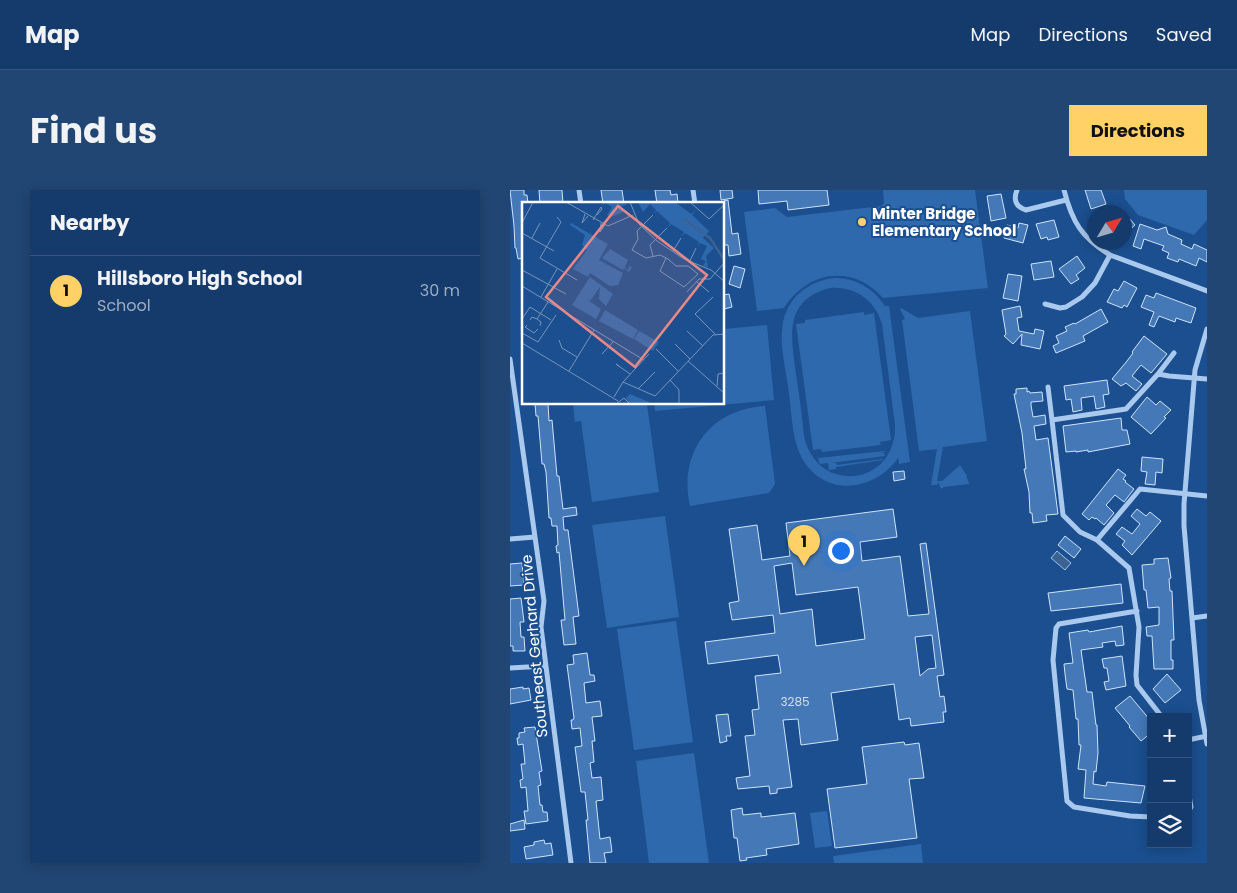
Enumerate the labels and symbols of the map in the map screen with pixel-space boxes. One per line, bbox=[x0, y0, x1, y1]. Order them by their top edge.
inset map bbox=[522, 202, 725, 405]
place label: Minter Bridge Elementary School bbox=[872, 203, 1016, 241]
north arrow bbox=[1087, 205, 1132, 250]
marker: Minter Bridge Elementary School bbox=[856, 216, 868, 228]
pin: 1 bbox=[788, 525, 820, 566]
your location bbox=[828, 538, 854, 564]
street label: Southeast Gerhard Drive bbox=[516, 554, 552, 738]
house number: 3285 bbox=[780, 693, 810, 710]

